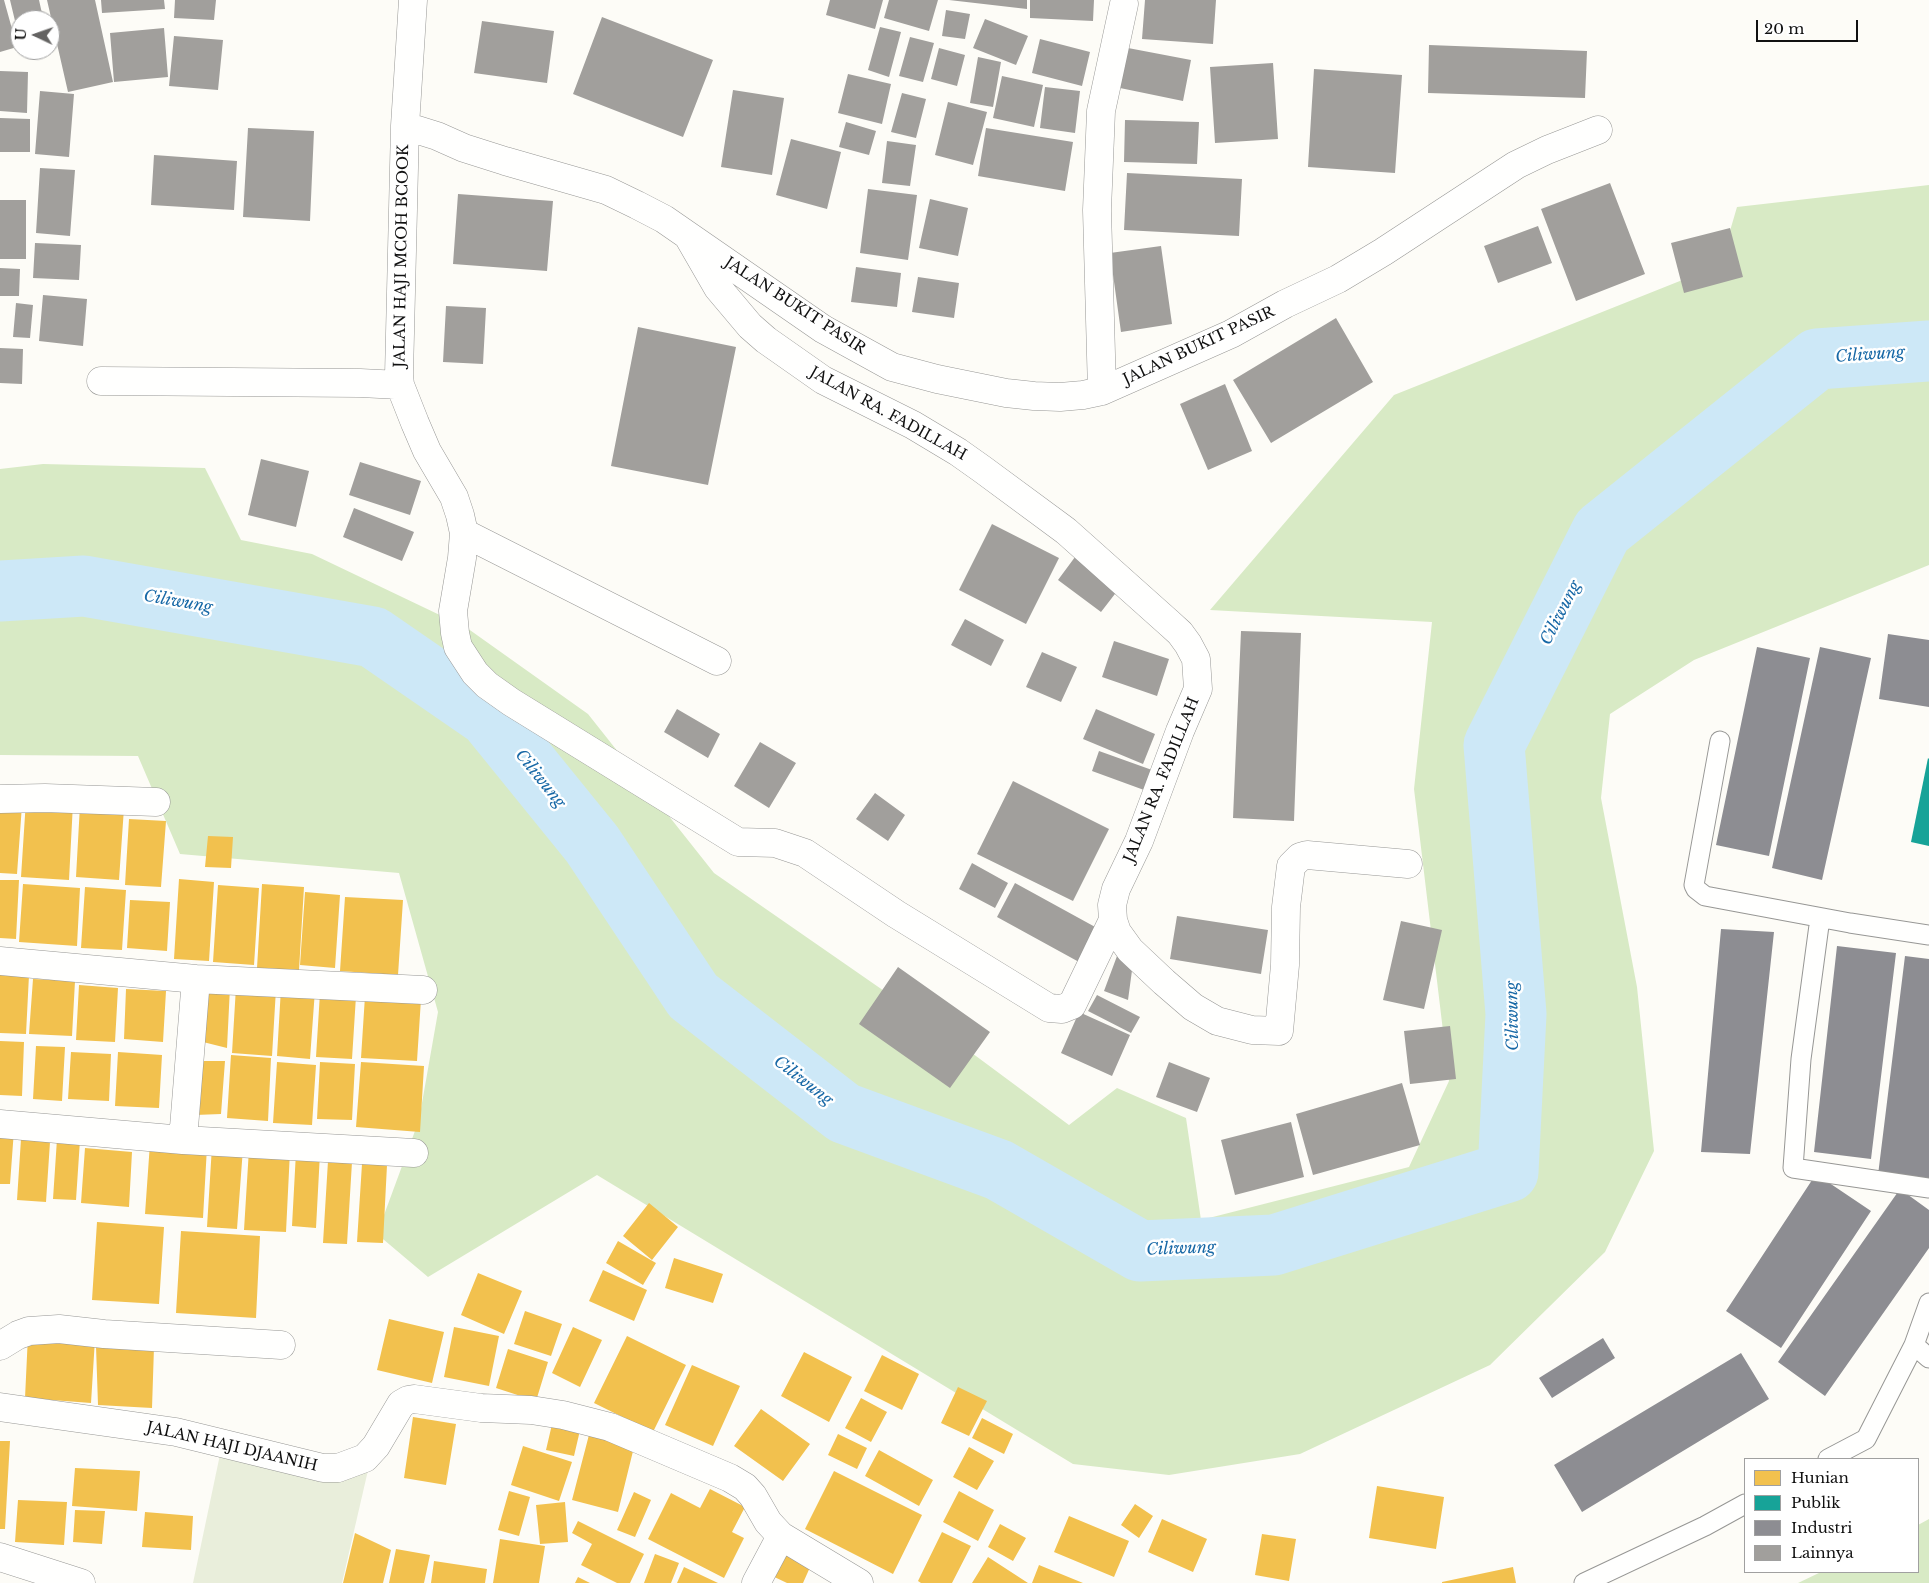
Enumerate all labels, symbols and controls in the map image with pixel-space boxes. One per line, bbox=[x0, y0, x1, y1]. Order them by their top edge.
north arrow bbox=[10, 10, 60, 60]
scale bar bbox=[1759, 10, 1862, 42]
text: 20 m bbox=[1764, 19, 1804, 38]
text: U bbox=[12, 28, 30, 41]
street label: JALAN HAJI MCOH BCOOK bbox=[391, 144, 413, 368]
street label: JALAN BUKIT PASIR bbox=[721, 254, 869, 358]
street label: JALAN BUKIT PASIR bbox=[1120, 303, 1278, 389]
water label: Ciliwung bbox=[1835, 343, 1905, 367]
street label: JALAN RA. FADILLAH bbox=[806, 363, 970, 465]
water label: Ciliwung bbox=[1537, 578, 1585, 648]
water label: Ciliwung bbox=[142, 587, 214, 617]
street label: JALAN RA. FADILLAH bbox=[1121, 695, 1203, 865]
water label: Ciliwung bbox=[511, 746, 569, 812]
water label: Ciliwung bbox=[1503, 981, 1523, 1051]
water label: Ciliwung bbox=[770, 1052, 836, 1110]
water label: Ciliwung bbox=[1146, 1238, 1216, 1260]
street label: JALAN HAJI DJAANIH bbox=[145, 1419, 319, 1475]
legend bbox=[1744, 1458, 1919, 1573]
text: Hunian bbox=[1791, 1468, 1849, 1487]
text: Publik bbox=[1791, 1493, 1840, 1512]
text: Industri bbox=[1791, 1518, 1853, 1537]
text: Lainnya bbox=[1791, 1543, 1853, 1562]

